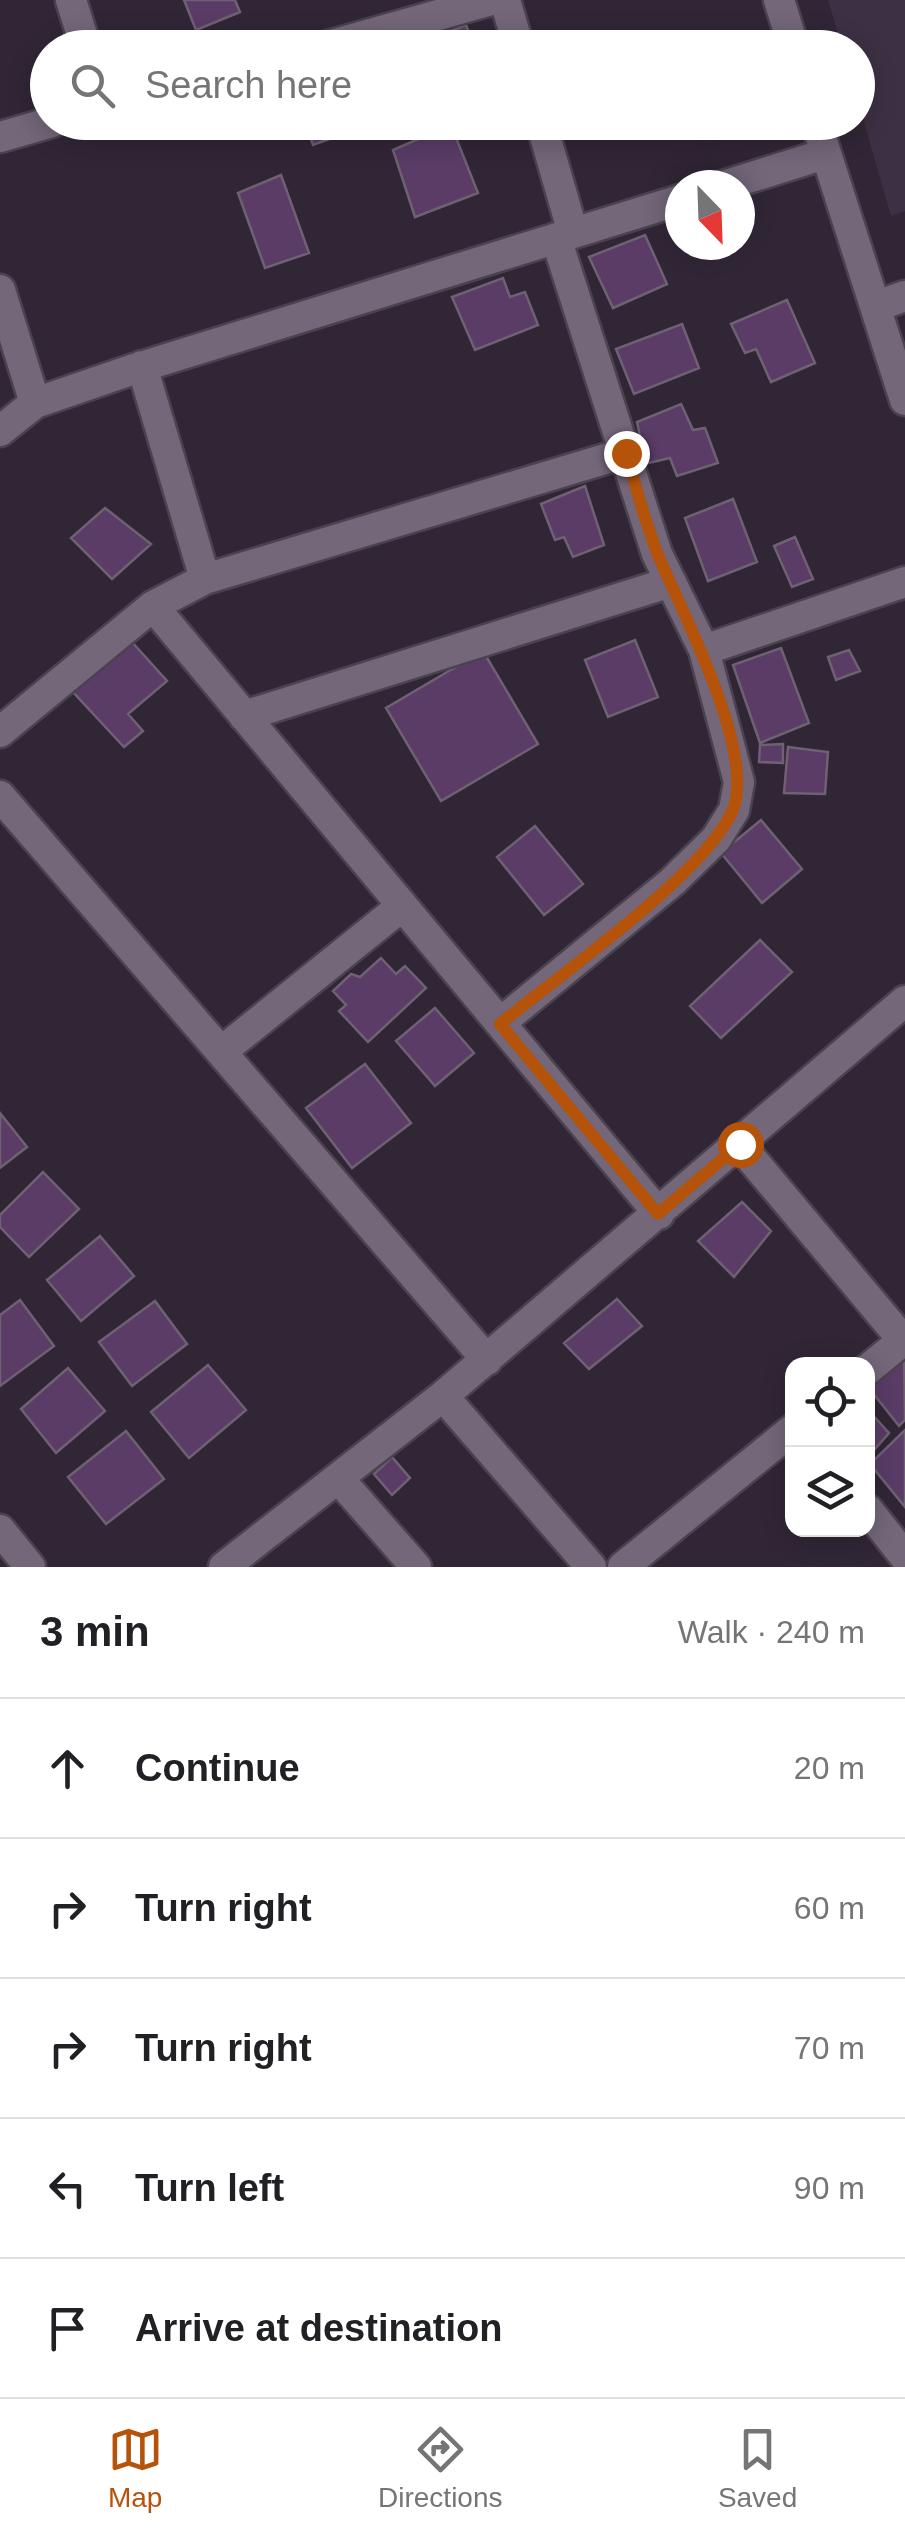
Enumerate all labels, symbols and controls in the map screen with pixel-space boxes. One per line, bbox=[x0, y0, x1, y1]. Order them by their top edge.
search box bbox=[30, 30, 875, 140]
icon: search bbox=[65, 58, 120, 113]
text: Search here bbox=[145, 64, 352, 106]
north arrow bbox=[665, 170, 755, 260]
route end bbox=[604, 431, 650, 477]
route start bbox=[718, 1122, 764, 1168]
map controls bbox=[785, 1357, 875, 1537]
button: locate bbox=[785, 1357, 875, 1447]
button: layers bbox=[785, 1447, 875, 1537]
text: 3 min bbox=[40, 1608, 150, 1655]
text: Walk · 240 m bbox=[678, 1614, 865, 1650]
icon: ahead bbox=[40, 1741, 95, 1796]
text: Continue bbox=[135, 1747, 300, 1789]
text: 20 m bbox=[794, 1750, 865, 1786]
icon: right bbox=[40, 1881, 95, 1936]
text: Turn right bbox=[135, 1887, 312, 1929]
text: 60 m bbox=[794, 1890, 865, 1926]
icon: right bbox=[40, 2021, 95, 2076]
text: Turn right bbox=[135, 2027, 312, 2069]
text: 70 m bbox=[794, 2030, 865, 2066]
icon: left bbox=[40, 2161, 95, 2216]
text: Turn left bbox=[135, 2167, 284, 2209]
text: 90 m bbox=[794, 2170, 865, 2206]
icon: arrive bbox=[40, 2301, 95, 2356]
text: Arrive at destination bbox=[135, 2307, 502, 2349]
tab: Map bbox=[108, 2422, 163, 2514]
tab: Directions bbox=[378, 2422, 503, 2514]
tab: Saved bbox=[718, 2422, 797, 2514]

